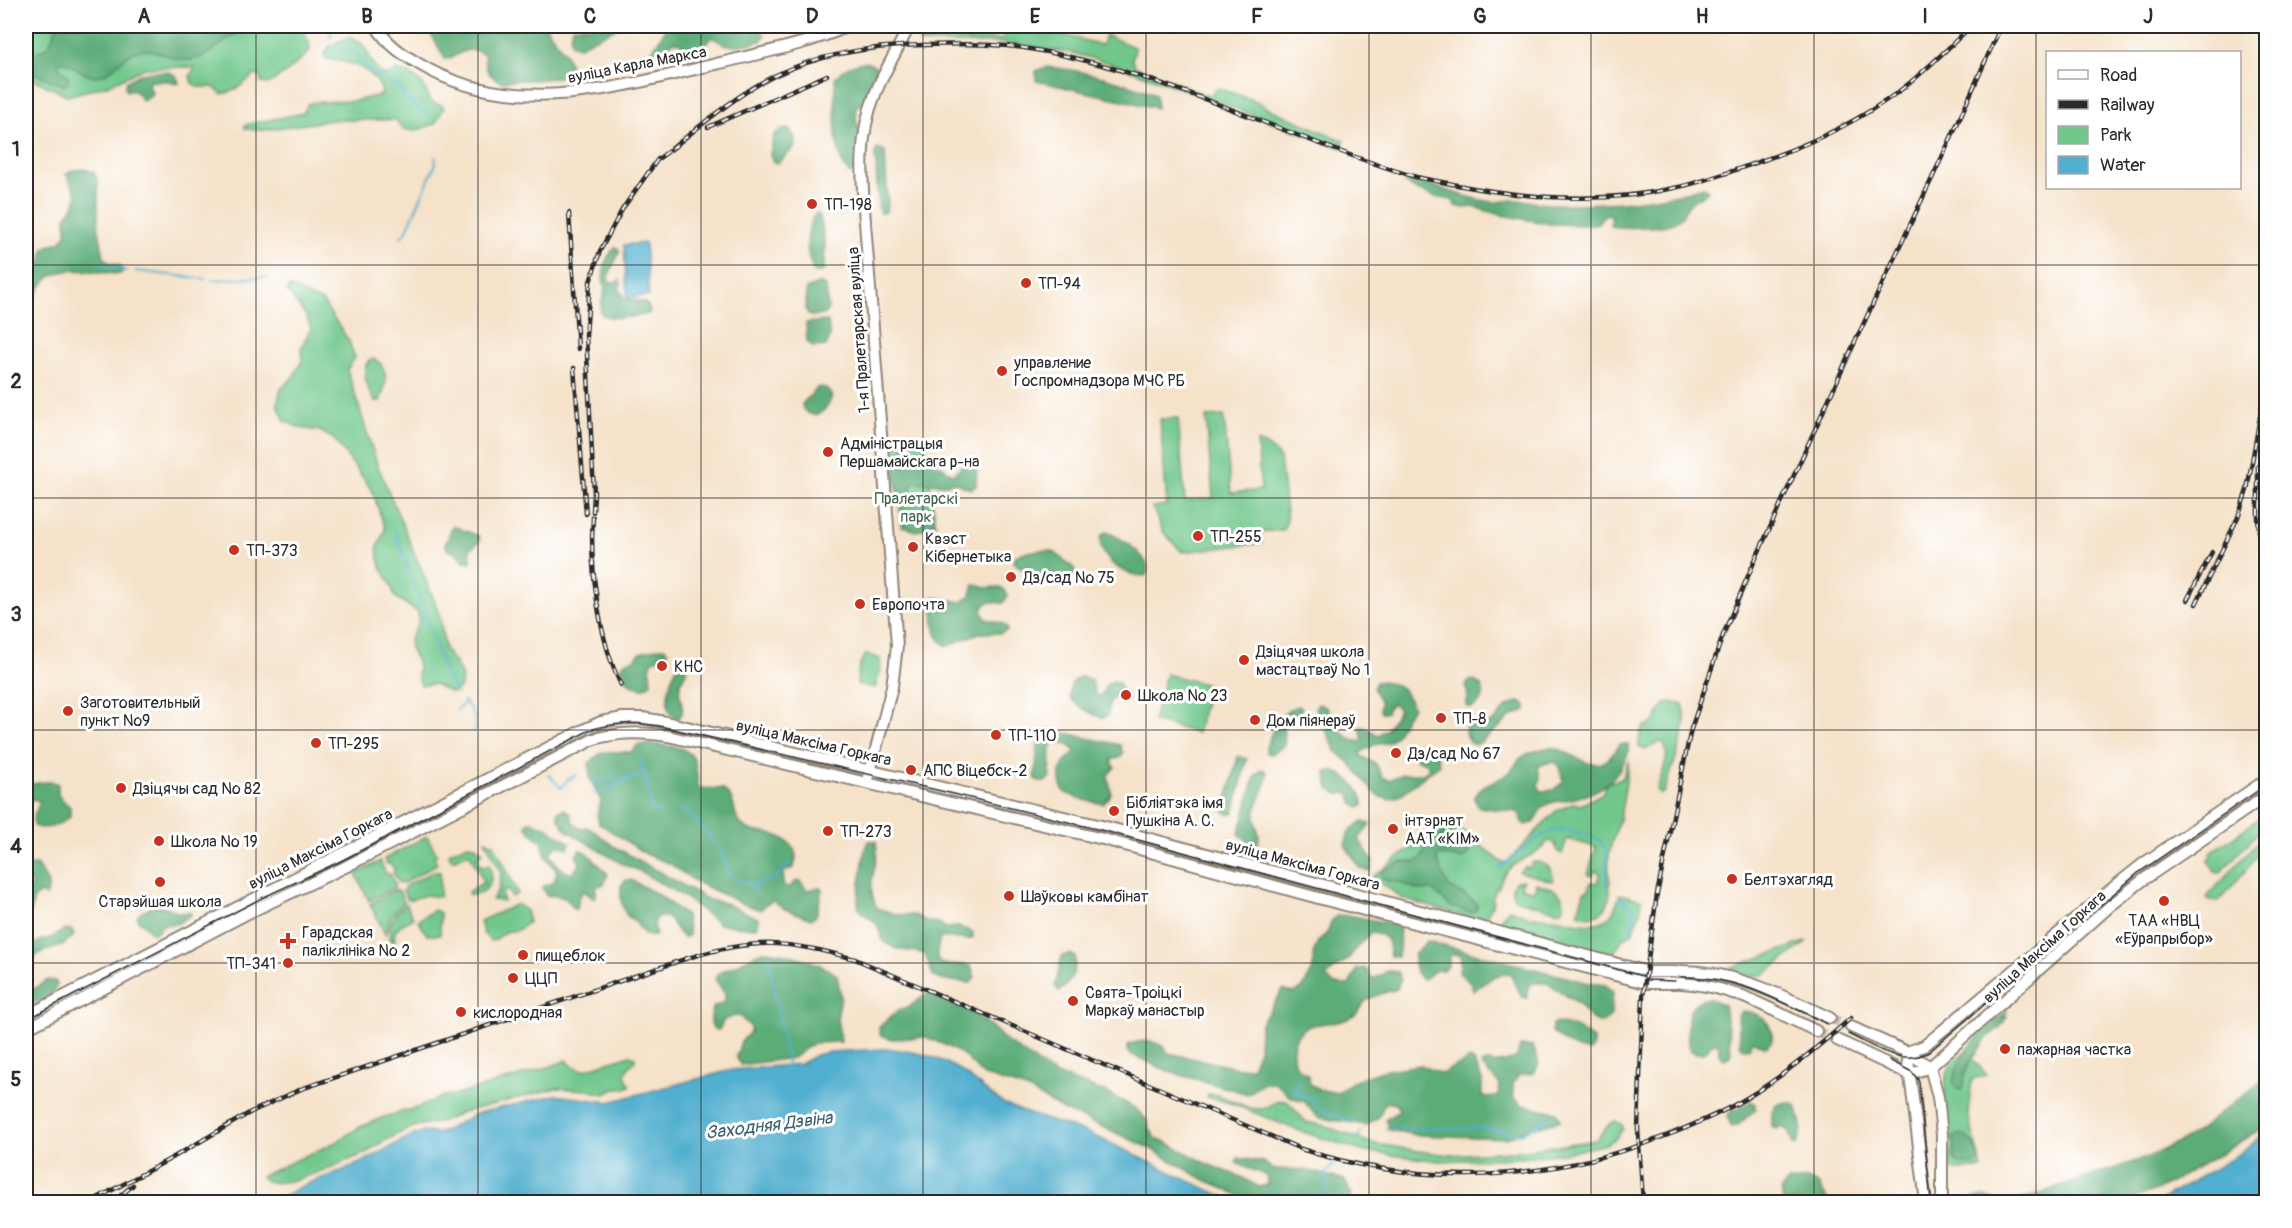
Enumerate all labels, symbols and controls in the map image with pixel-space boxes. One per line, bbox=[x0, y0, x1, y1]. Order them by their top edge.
text: A bbox=[138, 4, 151, 29]
text: B bbox=[361, 4, 373, 29]
text: C bbox=[584, 4, 596, 29]
text: D bbox=[806, 4, 819, 29]
text: E bbox=[1030, 4, 1041, 29]
text: F bbox=[1251, 4, 1263, 29]
text: G bbox=[1473, 4, 1487, 29]
text: H bbox=[1696, 4, 1709, 29]
text: I bbox=[1922, 4, 1928, 29]
text: J bbox=[2143, 4, 2153, 29]
street label: вуліца Карла Маркса bbox=[566, 42, 708, 88]
legend bbox=[2046, 51, 2241, 189]
text: Road bbox=[2100, 64, 2137, 87]
text: Railway bbox=[2100, 94, 2155, 117]
text: Park bbox=[2100, 124, 2132, 147]
text: 1 bbox=[12, 137, 20, 162]
text: Water bbox=[2100, 154, 2146, 177]
place label: ТП-198 bbox=[824, 195, 872, 215]
marker: ТП-198 bbox=[805, 197, 819, 211]
street label: 1-я Пралетарская вуліца bbox=[843, 246, 875, 414]
place label: ТП-94 bbox=[1038, 274, 1081, 294]
marker: ТП-94 bbox=[1019, 276, 1033, 290]
place label: управление Госпромнадзора МЧС РБ bbox=[1013, 353, 1185, 391]
marker: управление Госпромнадзора МЧС РБ bbox=[995, 364, 1009, 378]
text: 2 bbox=[10, 369, 22, 394]
place label: Адміністрацыя Першамайскага р-на bbox=[840, 434, 979, 472]
marker: Адміністрацыя Першамайскага р-на bbox=[821, 445, 835, 459]
park label: Пралетарскі парк bbox=[874, 489, 958, 527]
place label: ТП-255 bbox=[1210, 527, 1262, 547]
place label: Квэст Кібернетыка bbox=[925, 529, 1012, 567]
marker: ТП-255 bbox=[1191, 529, 1205, 543]
marker: Квэст Кібернетыка bbox=[906, 540, 920, 554]
place label: ТП-373 bbox=[246, 541, 298, 561]
marker: ТП-373 bbox=[227, 543, 241, 557]
place label: Дз/сад № 75 bbox=[1022, 568, 1115, 588]
marker: Дз/сад № 75 bbox=[1004, 570, 1018, 584]
place label: Европочта bbox=[872, 595, 945, 615]
marker: Европочта bbox=[853, 597, 867, 611]
text: 3 bbox=[10, 602, 22, 627]
place label: Дзіцячая школа мастацтваў № 1 bbox=[1255, 642, 1370, 680]
marker: Дзіцячая школа мастацтваў № 1 bbox=[1237, 653, 1251, 667]
place label: КНС bbox=[674, 657, 703, 677]
marker: КНС bbox=[655, 659, 669, 673]
place label: Школа № 23 bbox=[1138, 686, 1228, 706]
marker: Школа № 23 bbox=[1119, 688, 1133, 702]
place label: Заготовительный пункт №9 bbox=[80, 693, 200, 731]
marker: Заготовительный пункт №9 bbox=[61, 704, 75, 718]
place label: ТП-8 bbox=[1453, 709, 1486, 729]
place label: Дом піянераў bbox=[1266, 711, 1356, 731]
marker: ТП-8 bbox=[1434, 711, 1448, 725]
marker: Дом піянераў bbox=[1248, 713, 1262, 727]
street label: вуліца Максіма Горкага bbox=[734, 715, 893, 771]
place label: ТП-110 bbox=[1008, 726, 1057, 746]
marker: ТП-110 bbox=[989, 728, 1003, 742]
place label: ТП-295 bbox=[328, 734, 379, 754]
marker: ТП-295 bbox=[309, 736, 323, 750]
place label: Дз/сад № 67 bbox=[1407, 744, 1501, 764]
marker: Дз/сад № 67 bbox=[1389, 746, 1403, 760]
place label: АПС Віцебск-2 bbox=[923, 761, 1028, 781]
marker: АПС Віцебск-2 bbox=[904, 763, 918, 777]
place label: Дзіцячы сад № 82 bbox=[132, 779, 261, 799]
marker: Дзіцячы сад № 82 bbox=[114, 781, 128, 795]
place label: Бібліятэка імя Пушкіна А. С. bbox=[1126, 793, 1223, 831]
street label: вуліца Максіма Горкага bbox=[245, 804, 396, 894]
marker: Бібліятэка імя Пушкіна А. С. bbox=[1107, 804, 1121, 818]
place label: інтэрнат ААТ «КІМ» bbox=[1405, 811, 1479, 849]
place label: ТП-273 bbox=[840, 822, 892, 842]
marker: інтэрнат ААТ «КІМ» bbox=[1386, 822, 1400, 836]
marker: ТП-273 bbox=[821, 824, 835, 838]
place label: Школа № 19 bbox=[171, 832, 258, 852]
text: 4 bbox=[10, 834, 22, 859]
marker: Школа № 19 bbox=[152, 834, 166, 848]
street label: вуліца Максіма Горкага bbox=[1223, 835, 1382, 895]
place label: Белтэхагляд bbox=[1744, 870, 1833, 890]
marker: Белтэхагляд bbox=[1725, 872, 1739, 886]
marker: Старэйшая школа bbox=[153, 875, 167, 889]
street label: вуліца Максіма Горкага bbox=[1979, 886, 2110, 1007]
place label: Шаўковы камбінат bbox=[1021, 887, 1149, 907]
marker: Шаўковы камбінат bbox=[1002, 889, 1016, 903]
place label: Старэйшая школа bbox=[99, 892, 221, 912]
marker: ТАА «НВЦ «Еўрапрыбор» bbox=[2157, 894, 2171, 908]
place label: ТАА «НВЦ «Еўрапрыбор» bbox=[2115, 911, 2213, 949]
place label: Гарадская паліклініка № 2 bbox=[302, 923, 410, 961]
marker: Гарадская паліклініка № 2 bbox=[279, 932, 297, 950]
place label: пищеблок bbox=[535, 946, 606, 966]
marker: пищеблок bbox=[516, 948, 530, 962]
place label: ТП-341 bbox=[226, 954, 276, 974]
marker: ТП-341 bbox=[281, 956, 295, 970]
place label: ЦЦП bbox=[525, 969, 558, 989]
marker: ЦЦП bbox=[506, 971, 520, 985]
place label: Свята-Троіцкі Маркаў манастыр bbox=[1085, 983, 1205, 1021]
marker: Свята-Троіцкі Маркаў манастыр bbox=[1066, 994, 1080, 1008]
place label: кислородная bbox=[473, 1003, 562, 1023]
marker: кислородная bbox=[454, 1005, 468, 1019]
place label: пажарная частка bbox=[2017, 1040, 2131, 1060]
marker: пажарная частка bbox=[1998, 1042, 2012, 1056]
text: 5 bbox=[11, 1067, 22, 1092]
water label: Заходняя Дзвіна bbox=[704, 1106, 835, 1145]

